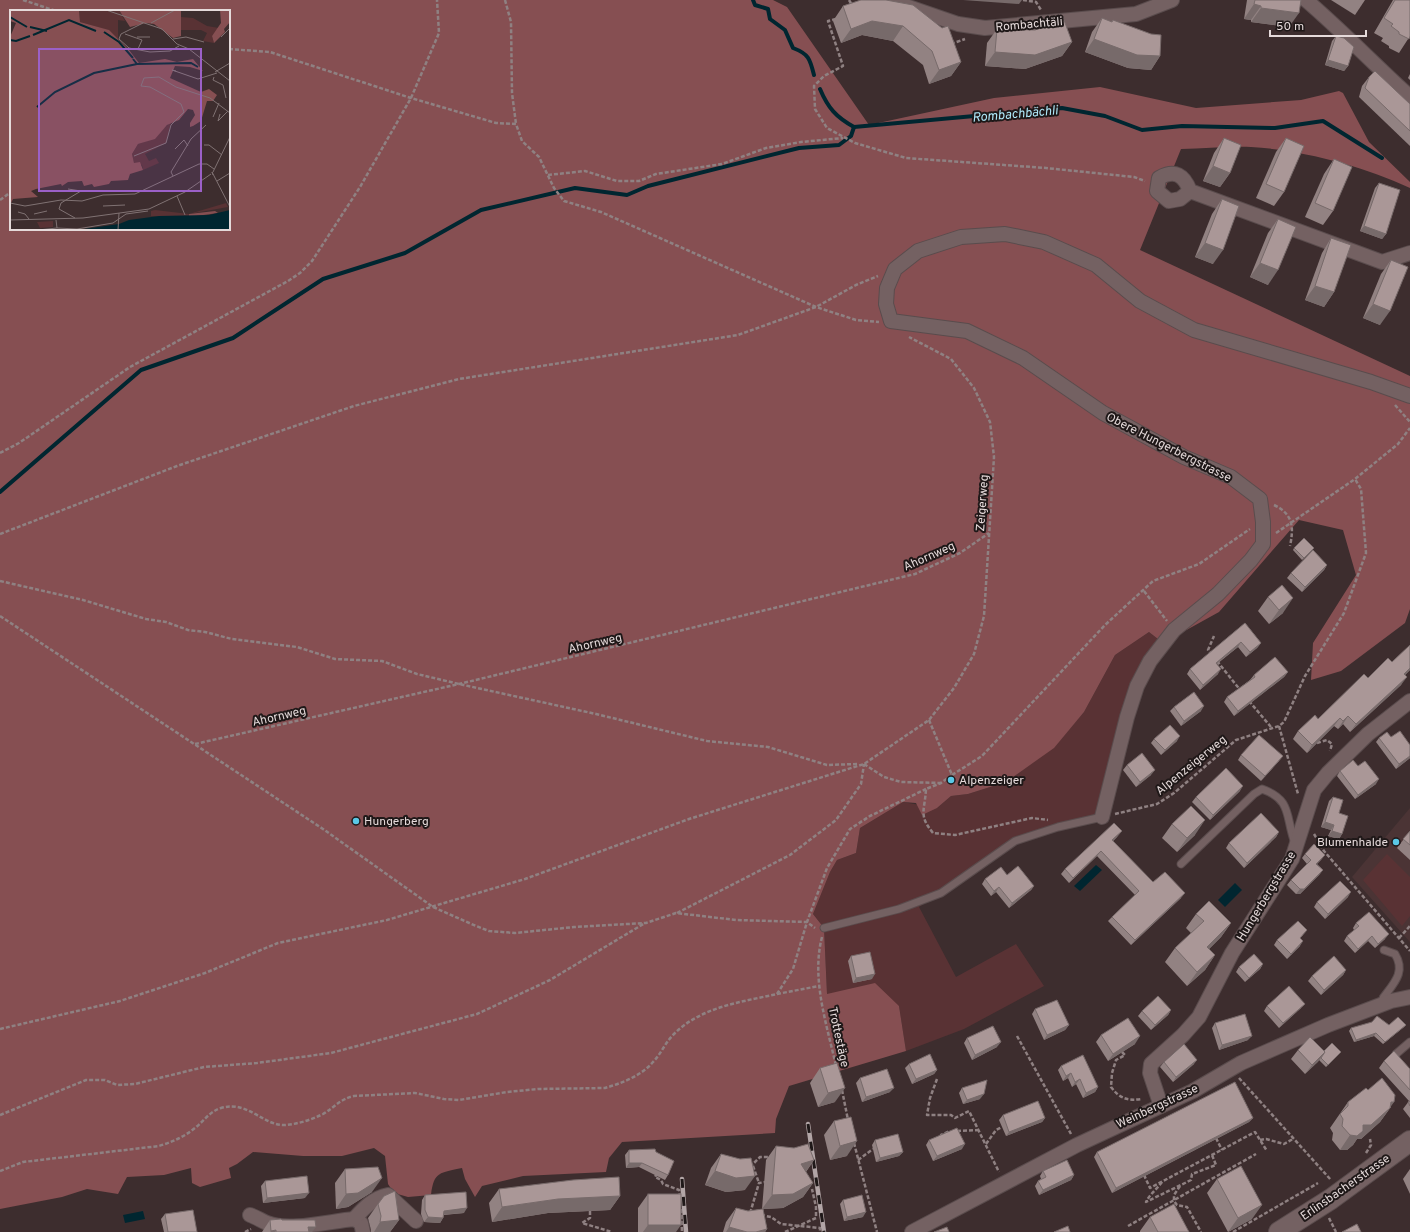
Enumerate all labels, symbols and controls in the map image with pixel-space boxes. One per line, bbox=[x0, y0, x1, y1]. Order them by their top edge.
inset map bbox=[10, 10, 230, 230]
scale bar bbox=[1270, 12, 1366, 38]
street label: Rombachtäli bbox=[995, 14, 1063, 36]
text: 50 m bbox=[1276, 19, 1304, 35]
water label: Rombachbächli bbox=[972, 103, 1060, 127]
street label: Obere Hungerbergstrasse bbox=[1103, 409, 1234, 486]
street label: Zeigerweg bbox=[973, 474, 993, 532]
street label: Ahornweg bbox=[901, 538, 958, 575]
street label: Ahornweg bbox=[567, 630, 624, 658]
street label: Ahornweg bbox=[251, 703, 308, 731]
street label: Alpenzeigerweg bbox=[1153, 732, 1230, 799]
place label: Alpenzeiger bbox=[959, 773, 1024, 789]
marker: Alpenzeiger bbox=[946, 775, 956, 785]
place label: Hungerberg bbox=[364, 814, 429, 830]
marker: Hungerberg bbox=[351, 816, 361, 826]
place label: Blumenhalde bbox=[1317, 835, 1388, 851]
marker: Blumenhalde bbox=[1391, 837, 1401, 847]
street label: Hungerbergstrasse bbox=[1234, 848, 1300, 945]
street label: Trottestäge bbox=[824, 1006, 852, 1069]
street label: Weinbergstrasse bbox=[1114, 1081, 1201, 1133]
street label: Erlinsbacherstrasse bbox=[1298, 1151, 1393, 1225]

